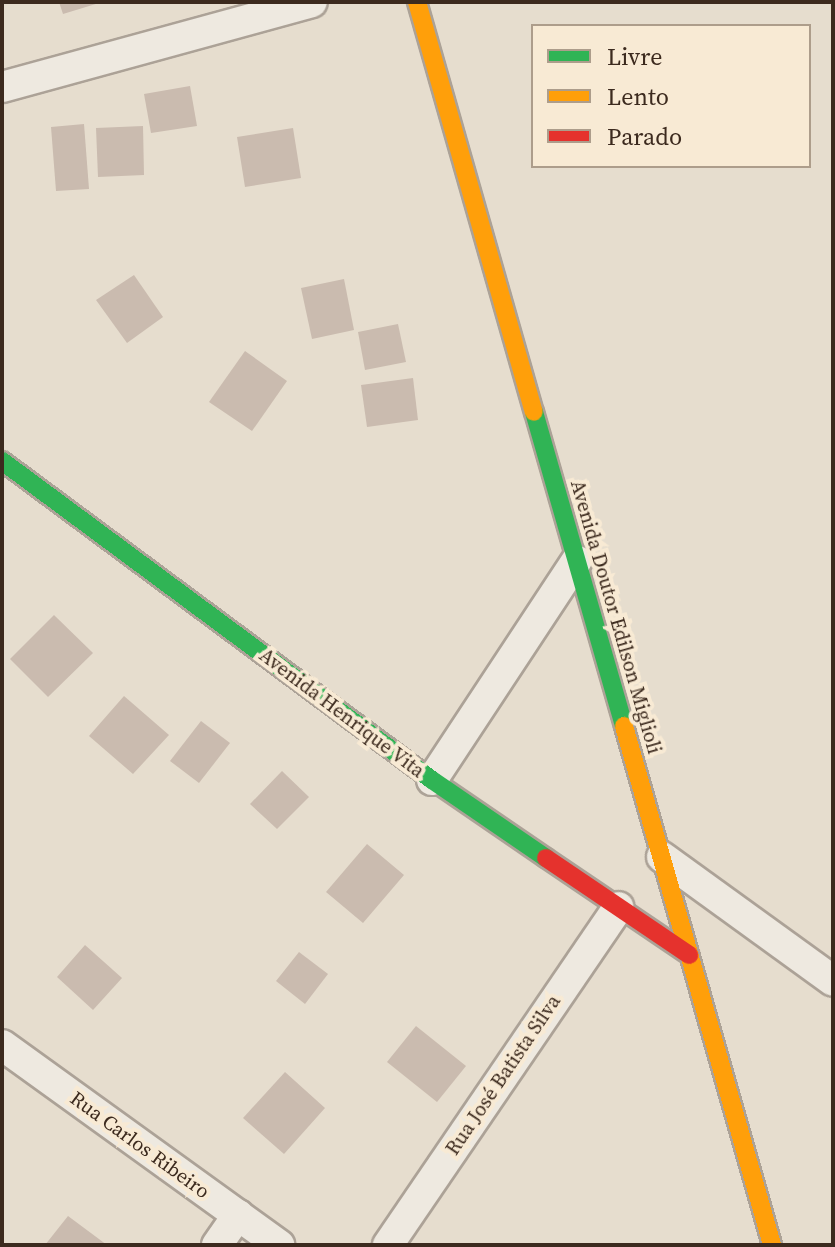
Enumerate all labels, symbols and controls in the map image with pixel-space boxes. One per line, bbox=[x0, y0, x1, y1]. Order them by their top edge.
legend bbox=[531, 24, 811, 168]
text: Livre bbox=[607, 40, 662, 73]
text: Lento bbox=[607, 80, 669, 113]
text: Parado bbox=[607, 120, 682, 153]
street label: Avenida Doutor Edilson Miglioli bbox=[565, 477, 667, 757]
street label: Avenida Henrique Vita bbox=[254, 643, 430, 783]
street label: Rua José Batista Silva bbox=[440, 990, 566, 1160]
street label: Rua Carlos Ribeiro bbox=[66, 1086, 214, 1204]

